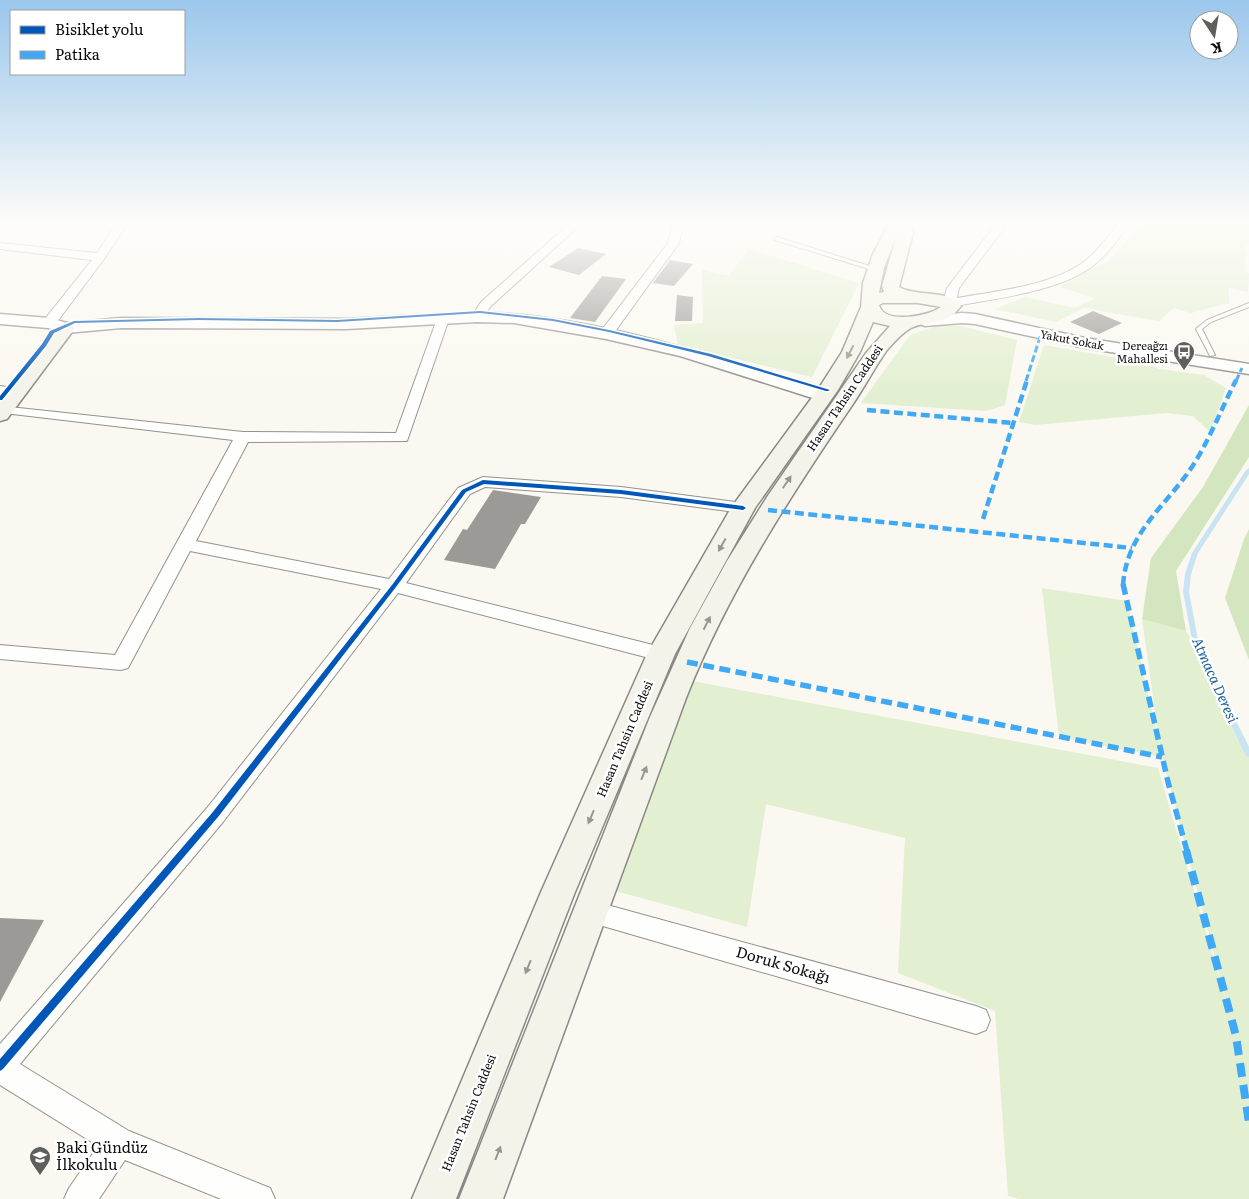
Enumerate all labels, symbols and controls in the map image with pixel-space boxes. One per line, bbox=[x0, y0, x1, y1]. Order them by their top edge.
legend bbox=[10, 10, 185, 75]
north arrow bbox=[1189, 10, 1239, 60]
text: Bisiklet yolu bbox=[55, 17, 144, 40]
text: K bbox=[1209, 38, 1224, 60]
text: Patika bbox=[55, 42, 101, 65]
street label: Yakut Sokak bbox=[1039, 325, 1106, 353]
place label: Dereağzı Mahallesi bbox=[1117, 337, 1168, 366]
bus stop icon: Dereağzı Mahallesi bbox=[1172, 340, 1196, 371]
street label: Hasan Tahsin Caddesi bbox=[802, 341, 887, 454]
one-way arrow bbox=[846, 345, 854, 359]
one-way arrow bbox=[782, 476, 792, 489]
one-way arrow bbox=[718, 539, 727, 552]
one-way arrow bbox=[703, 616, 711, 631]
water label: Atmaca Deresi bbox=[1188, 634, 1244, 726]
street label: Hasan Tahsin Caddesi bbox=[591, 677, 657, 800]
one-way arrow bbox=[640, 766, 648, 780]
one-way arrow bbox=[586, 810, 594, 824]
street label: Doruk Sokağı bbox=[734, 939, 833, 988]
one-way arrow bbox=[524, 960, 532, 975]
street label: Hasan Tahsin Caddesi bbox=[436, 1051, 500, 1174]
place label: Baki Gündüz İlkokulu bbox=[56, 1135, 148, 1175]
school or university icon: Baki Gündüz İlkokulu bbox=[28, 1145, 52, 1176]
one-way arrow bbox=[495, 1146, 502, 1161]

